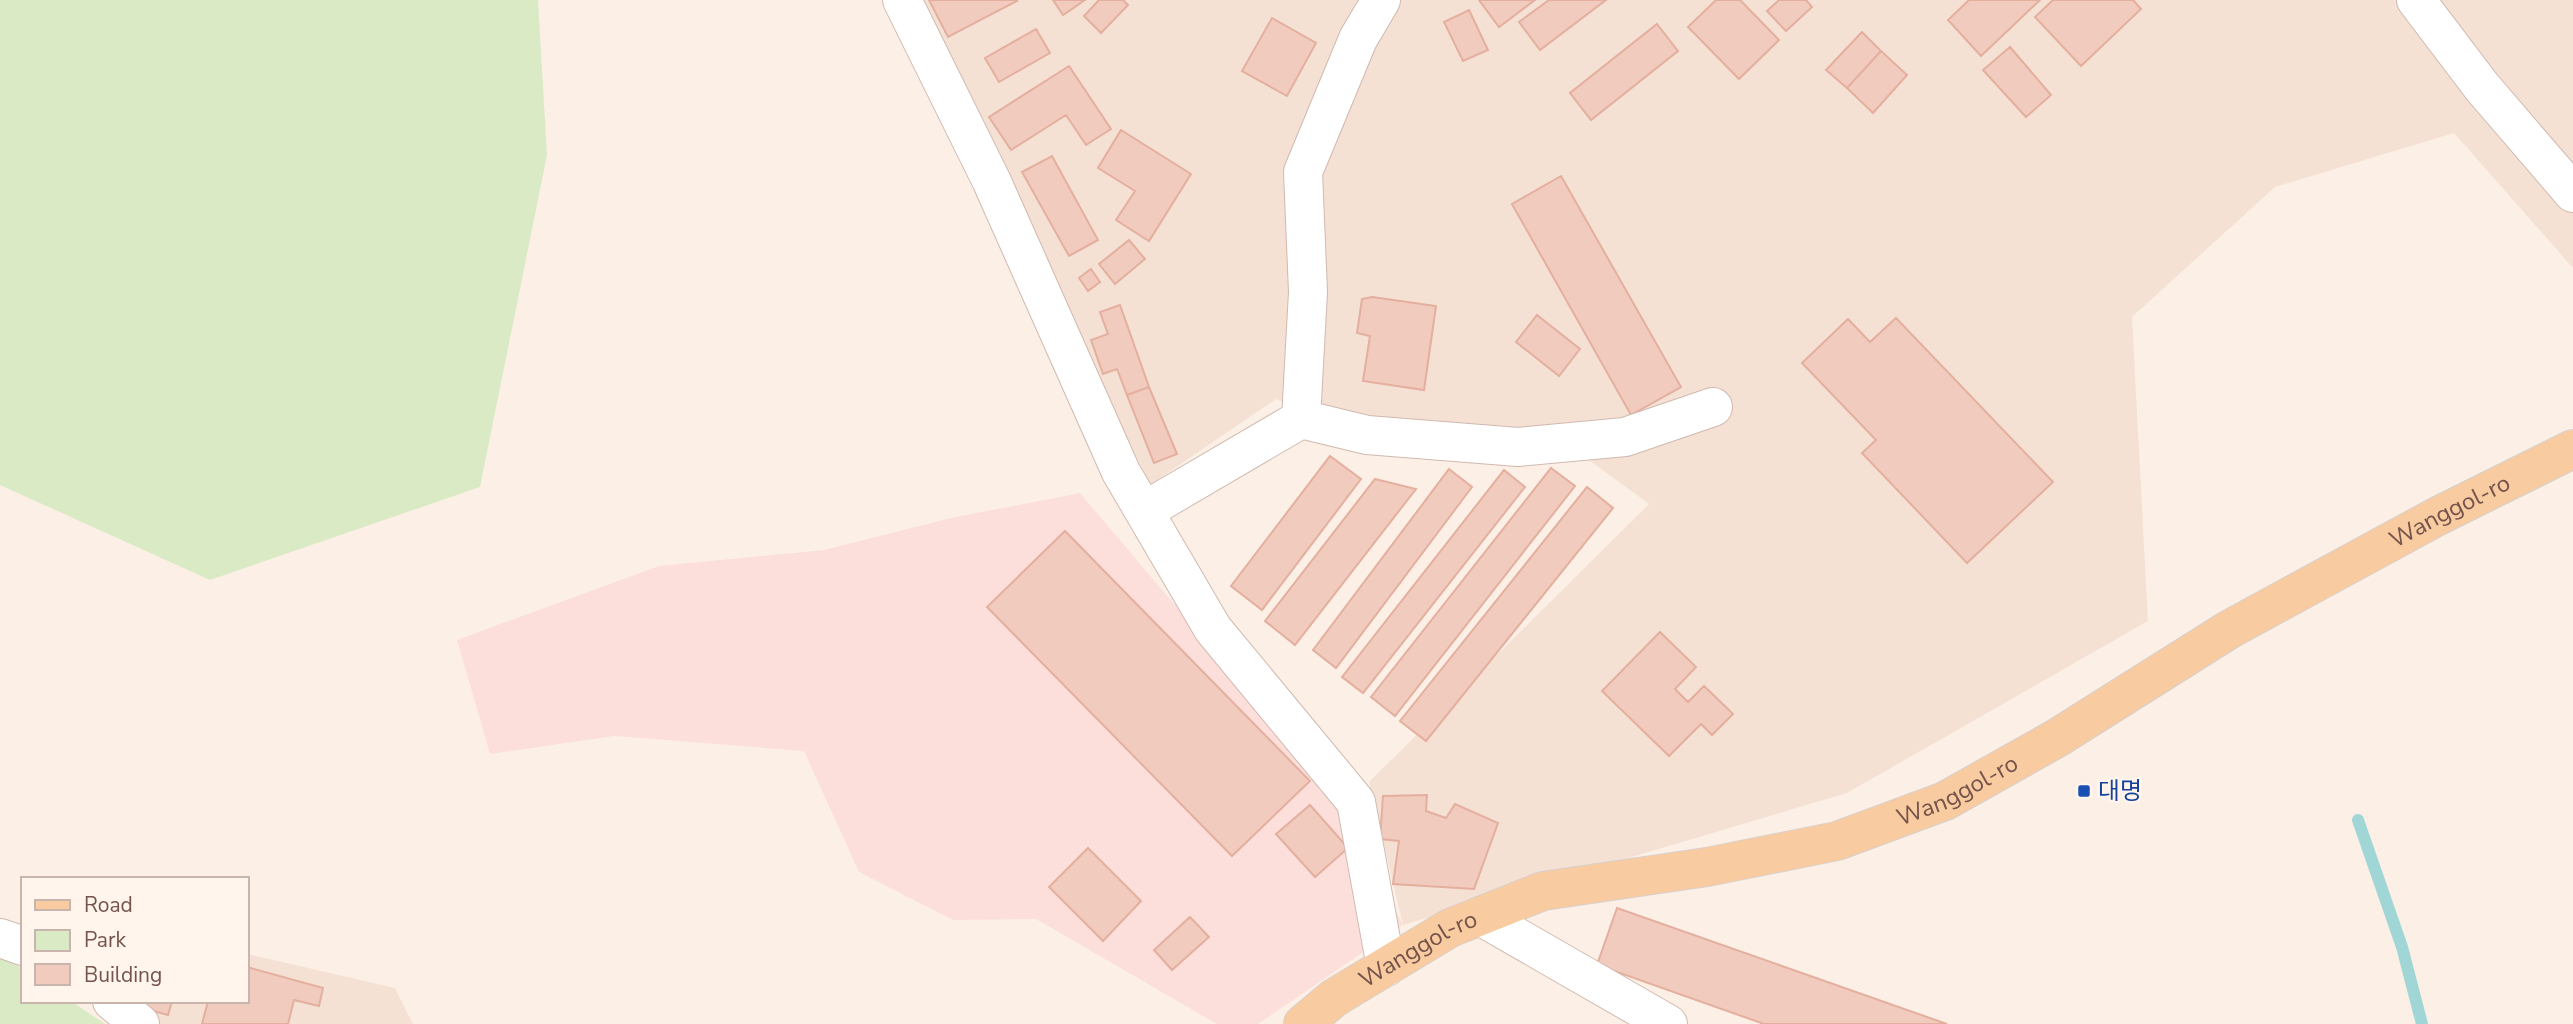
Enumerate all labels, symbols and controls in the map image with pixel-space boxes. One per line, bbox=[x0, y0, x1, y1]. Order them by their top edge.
street label: Wanggol-ro bbox=[2384, 467, 2516, 555]
street label: Wanggol-ro bbox=[1892, 747, 2024, 834]
place label: 대명 bbox=[2098, 775, 2142, 807]
marker: 대명 bbox=[2076, 783, 2092, 799]
legend bbox=[21, 877, 248, 1003]
text: Road bbox=[84, 891, 133, 919]
street label: Wanggol-ro bbox=[1353, 903, 1482, 995]
text: Park bbox=[84, 926, 126, 954]
text: Building bbox=[84, 961, 162, 989]

